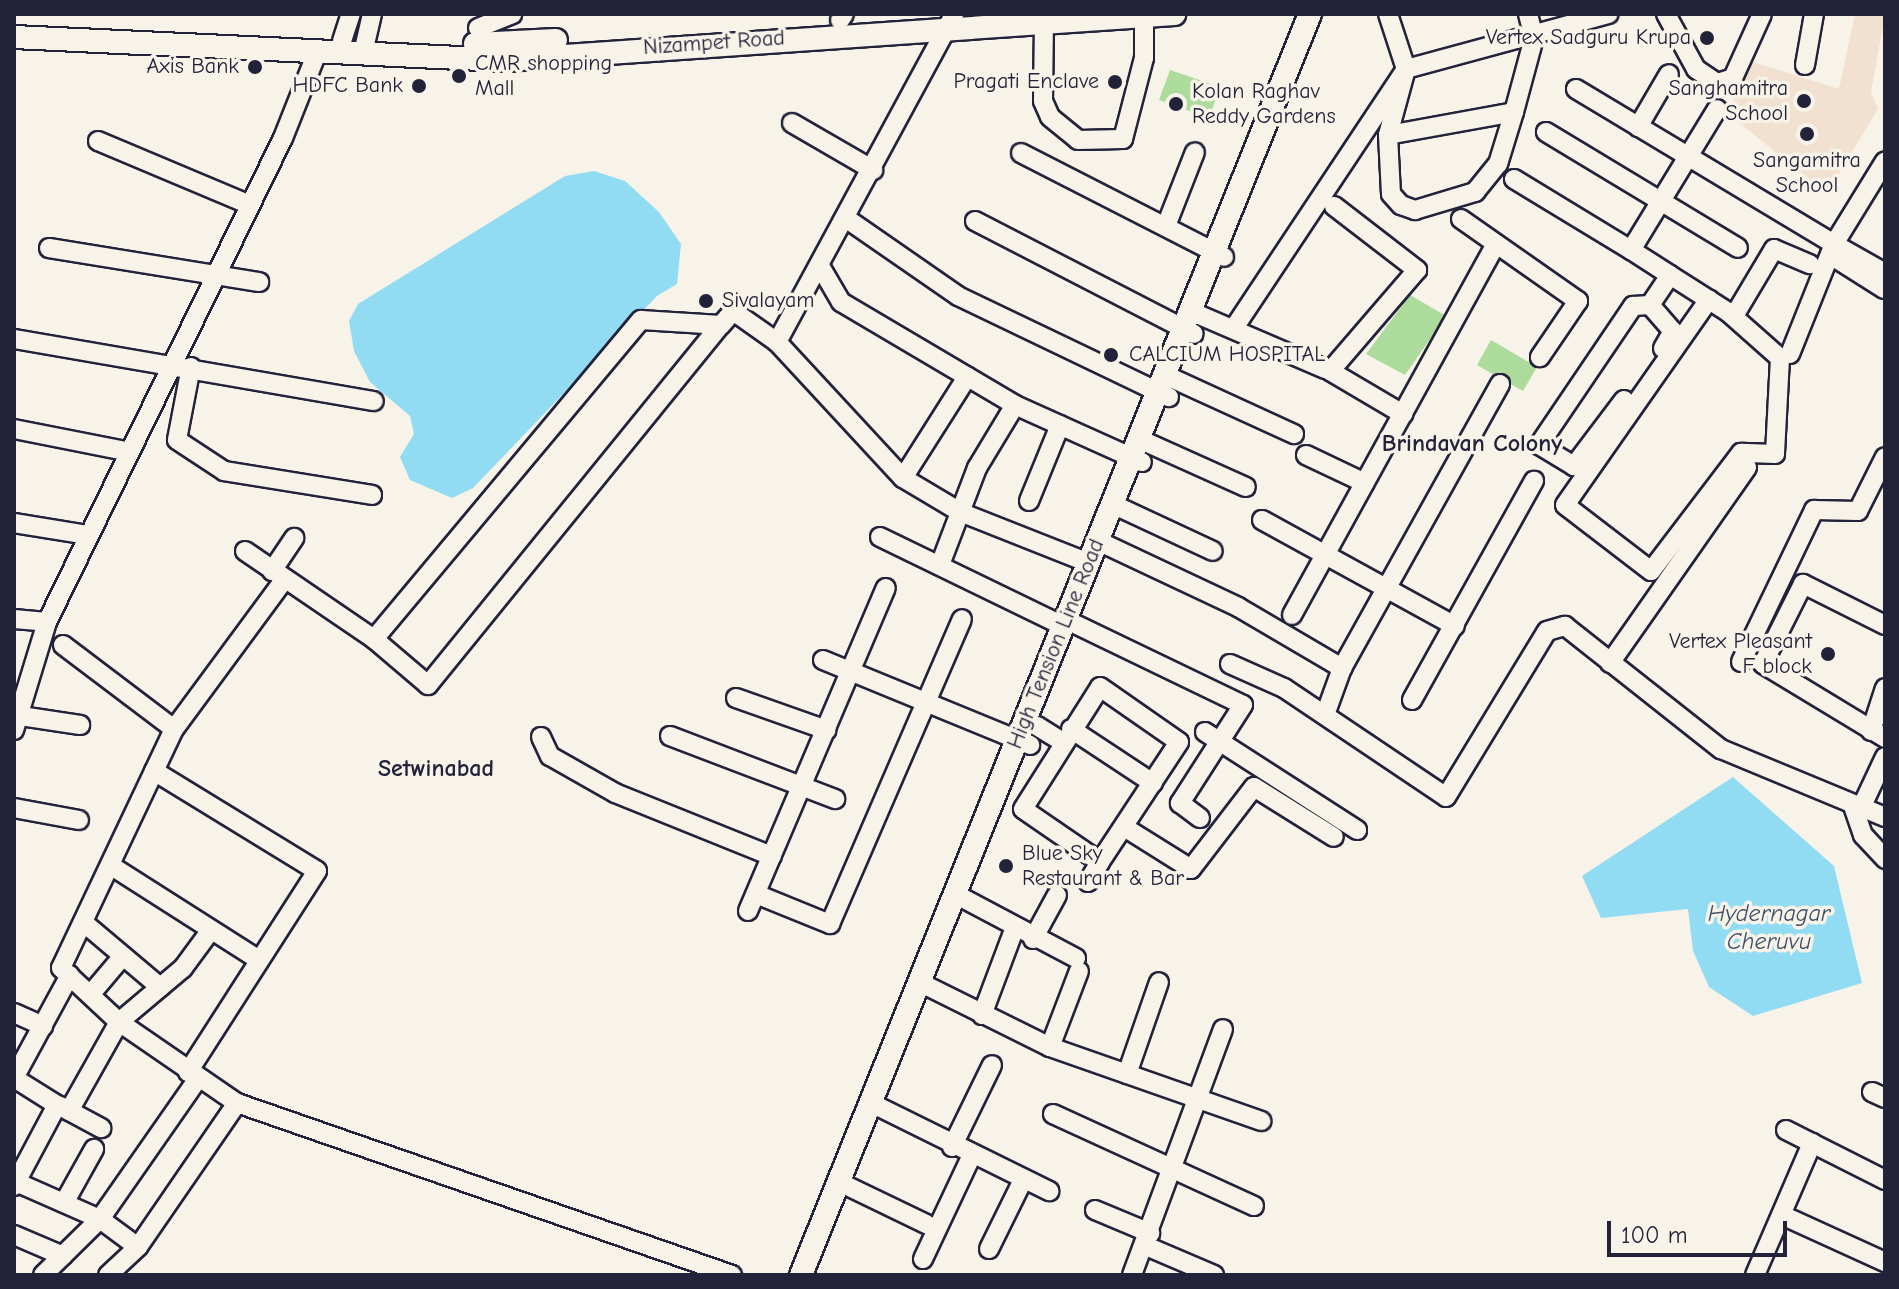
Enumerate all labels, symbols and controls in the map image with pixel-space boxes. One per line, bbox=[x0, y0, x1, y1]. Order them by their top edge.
street label: Nizampet Road bbox=[642, 25, 786, 61]
place label: Vertex Sadguru Krupa bbox=[1486, 25, 1691, 51]
marker: Vertex Sadguru Krupa bbox=[1698, 29, 1716, 47]
place label: CMR shopping Mall bbox=[475, 50, 612, 102]
place label: Axis Bank bbox=[147, 54, 239, 80]
marker: Axis Bank bbox=[246, 58, 264, 76]
marker: CMR shopping Mall bbox=[450, 67, 468, 85]
place label: Pragati Enclave bbox=[953, 69, 1099, 95]
place label: HDFC Bank bbox=[292, 73, 403, 99]
marker: Pragati Enclave bbox=[1106, 73, 1124, 91]
place label: Sanghamitra School bbox=[1668, 75, 1788, 126]
marker: HDFC Bank bbox=[410, 77, 428, 95]
place label: Kolan Raghav Reddy Gardens bbox=[1192, 78, 1336, 130]
marker: Sanghamitra School bbox=[1795, 92, 1813, 110]
marker: Kolan Raghav Reddy Gardens bbox=[1167, 95, 1185, 113]
marker: Sangamitra School bbox=[1798, 125, 1816, 143]
place label: Sangamitra School bbox=[1753, 147, 1861, 198]
place label: Sivalayam bbox=[722, 288, 814, 314]
marker: Sivalayam bbox=[697, 292, 715, 310]
place label: CALCIUM HOSPITAL bbox=[1129, 342, 1325, 368]
marker: CALCIUM HOSPITAL bbox=[1100, 344, 1122, 366]
district label: Brindavan Colony bbox=[1382, 430, 1562, 458]
street label: High Tension Line Road bbox=[1002, 535, 1110, 753]
place label: Vertex Pleasant F block bbox=[1669, 628, 1812, 680]
marker: Vertex Pleasant F block bbox=[1819, 645, 1837, 663]
district label: Setwinabad bbox=[378, 755, 494, 783]
place label: Blue Sky Restaurant & Bar bbox=[1022, 840, 1184, 892]
marker: Blue Sky Restaurant & Bar bbox=[997, 857, 1015, 875]
water label: Hydernagar Cheruvu bbox=[1708, 900, 1830, 956]
scale bar bbox=[1611, 1205, 1791, 1255]
text: 100 m bbox=[1621, 1221, 1688, 1249]

